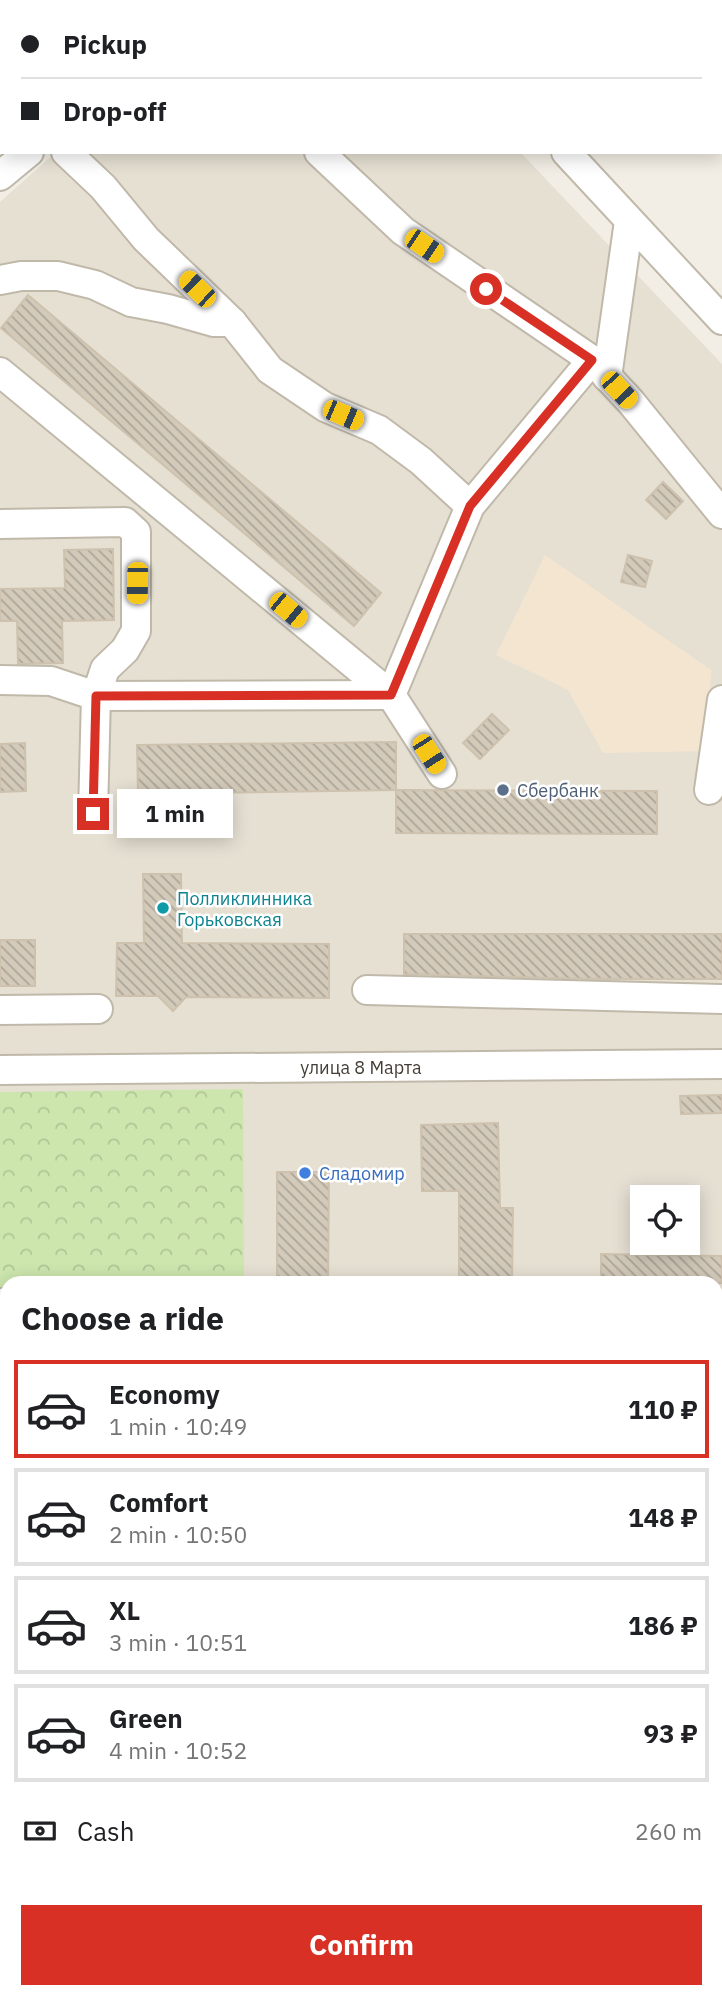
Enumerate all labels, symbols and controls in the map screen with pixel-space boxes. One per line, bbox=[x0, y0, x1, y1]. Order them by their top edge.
text: Pickup bbox=[63, 27, 147, 61]
text: Drop-off bbox=[63, 94, 166, 128]
car bbox=[401, 226, 448, 266]
car bbox=[175, 267, 220, 311]
route start bbox=[470, 273, 502, 305]
car bbox=[597, 367, 642, 413]
car bbox=[320, 397, 367, 433]
car bbox=[127, 562, 148, 604]
car bbox=[266, 588, 311, 632]
car bbox=[409, 731, 450, 777]
place label: Сбербанк bbox=[517, 779, 599, 802]
marker: Сбербанк bbox=[495, 782, 511, 798]
callout: 1 min bbox=[118, 790, 233, 838]
route end bbox=[77, 798, 109, 830]
text: 1 min bbox=[145, 798, 205, 828]
place label: Полликлинника Горьковская bbox=[177, 887, 313, 931]
marker: Полликлинника Горьковская bbox=[155, 900, 171, 916]
street label: улица 8 Марта bbox=[300, 1056, 422, 1079]
place label: Сладомир bbox=[319, 1162, 405, 1185]
marker: Сладомир bbox=[297, 1165, 313, 1181]
map controls bbox=[630, 1185, 700, 1255]
button: locate bbox=[630, 1185, 700, 1255]
text: Choose a ride bbox=[21, 1297, 224, 1339]
text: Economy bbox=[109, 1377, 220, 1411]
icon: car bbox=[25, 1378, 88, 1441]
text: 110 ₽ bbox=[628, 1392, 698, 1426]
text: 1 min · 10:49 bbox=[109, 1411, 247, 1441]
text: Comfort bbox=[109, 1485, 208, 1519]
icon: car bbox=[25, 1486, 88, 1549]
text: 148 ₽ bbox=[628, 1500, 698, 1534]
text: 2 min · 10:50 bbox=[109, 1519, 247, 1549]
text: XL bbox=[109, 1593, 140, 1627]
icon: car bbox=[25, 1594, 88, 1657]
text: 186 ₽ bbox=[628, 1608, 698, 1642]
text: 3 min · 10:51 bbox=[109, 1627, 247, 1657]
text: Green bbox=[109, 1701, 183, 1735]
icon: car bbox=[25, 1702, 88, 1765]
text: 93 ₽ bbox=[643, 1716, 698, 1750]
text: 4 min · 10:52 bbox=[109, 1735, 247, 1765]
icon: cash bbox=[21, 1812, 59, 1850]
text: Cash bbox=[77, 1814, 134, 1848]
text: 260 m bbox=[635, 1816, 702, 1846]
button: Confirm bbox=[21, 1905, 702, 1985]

